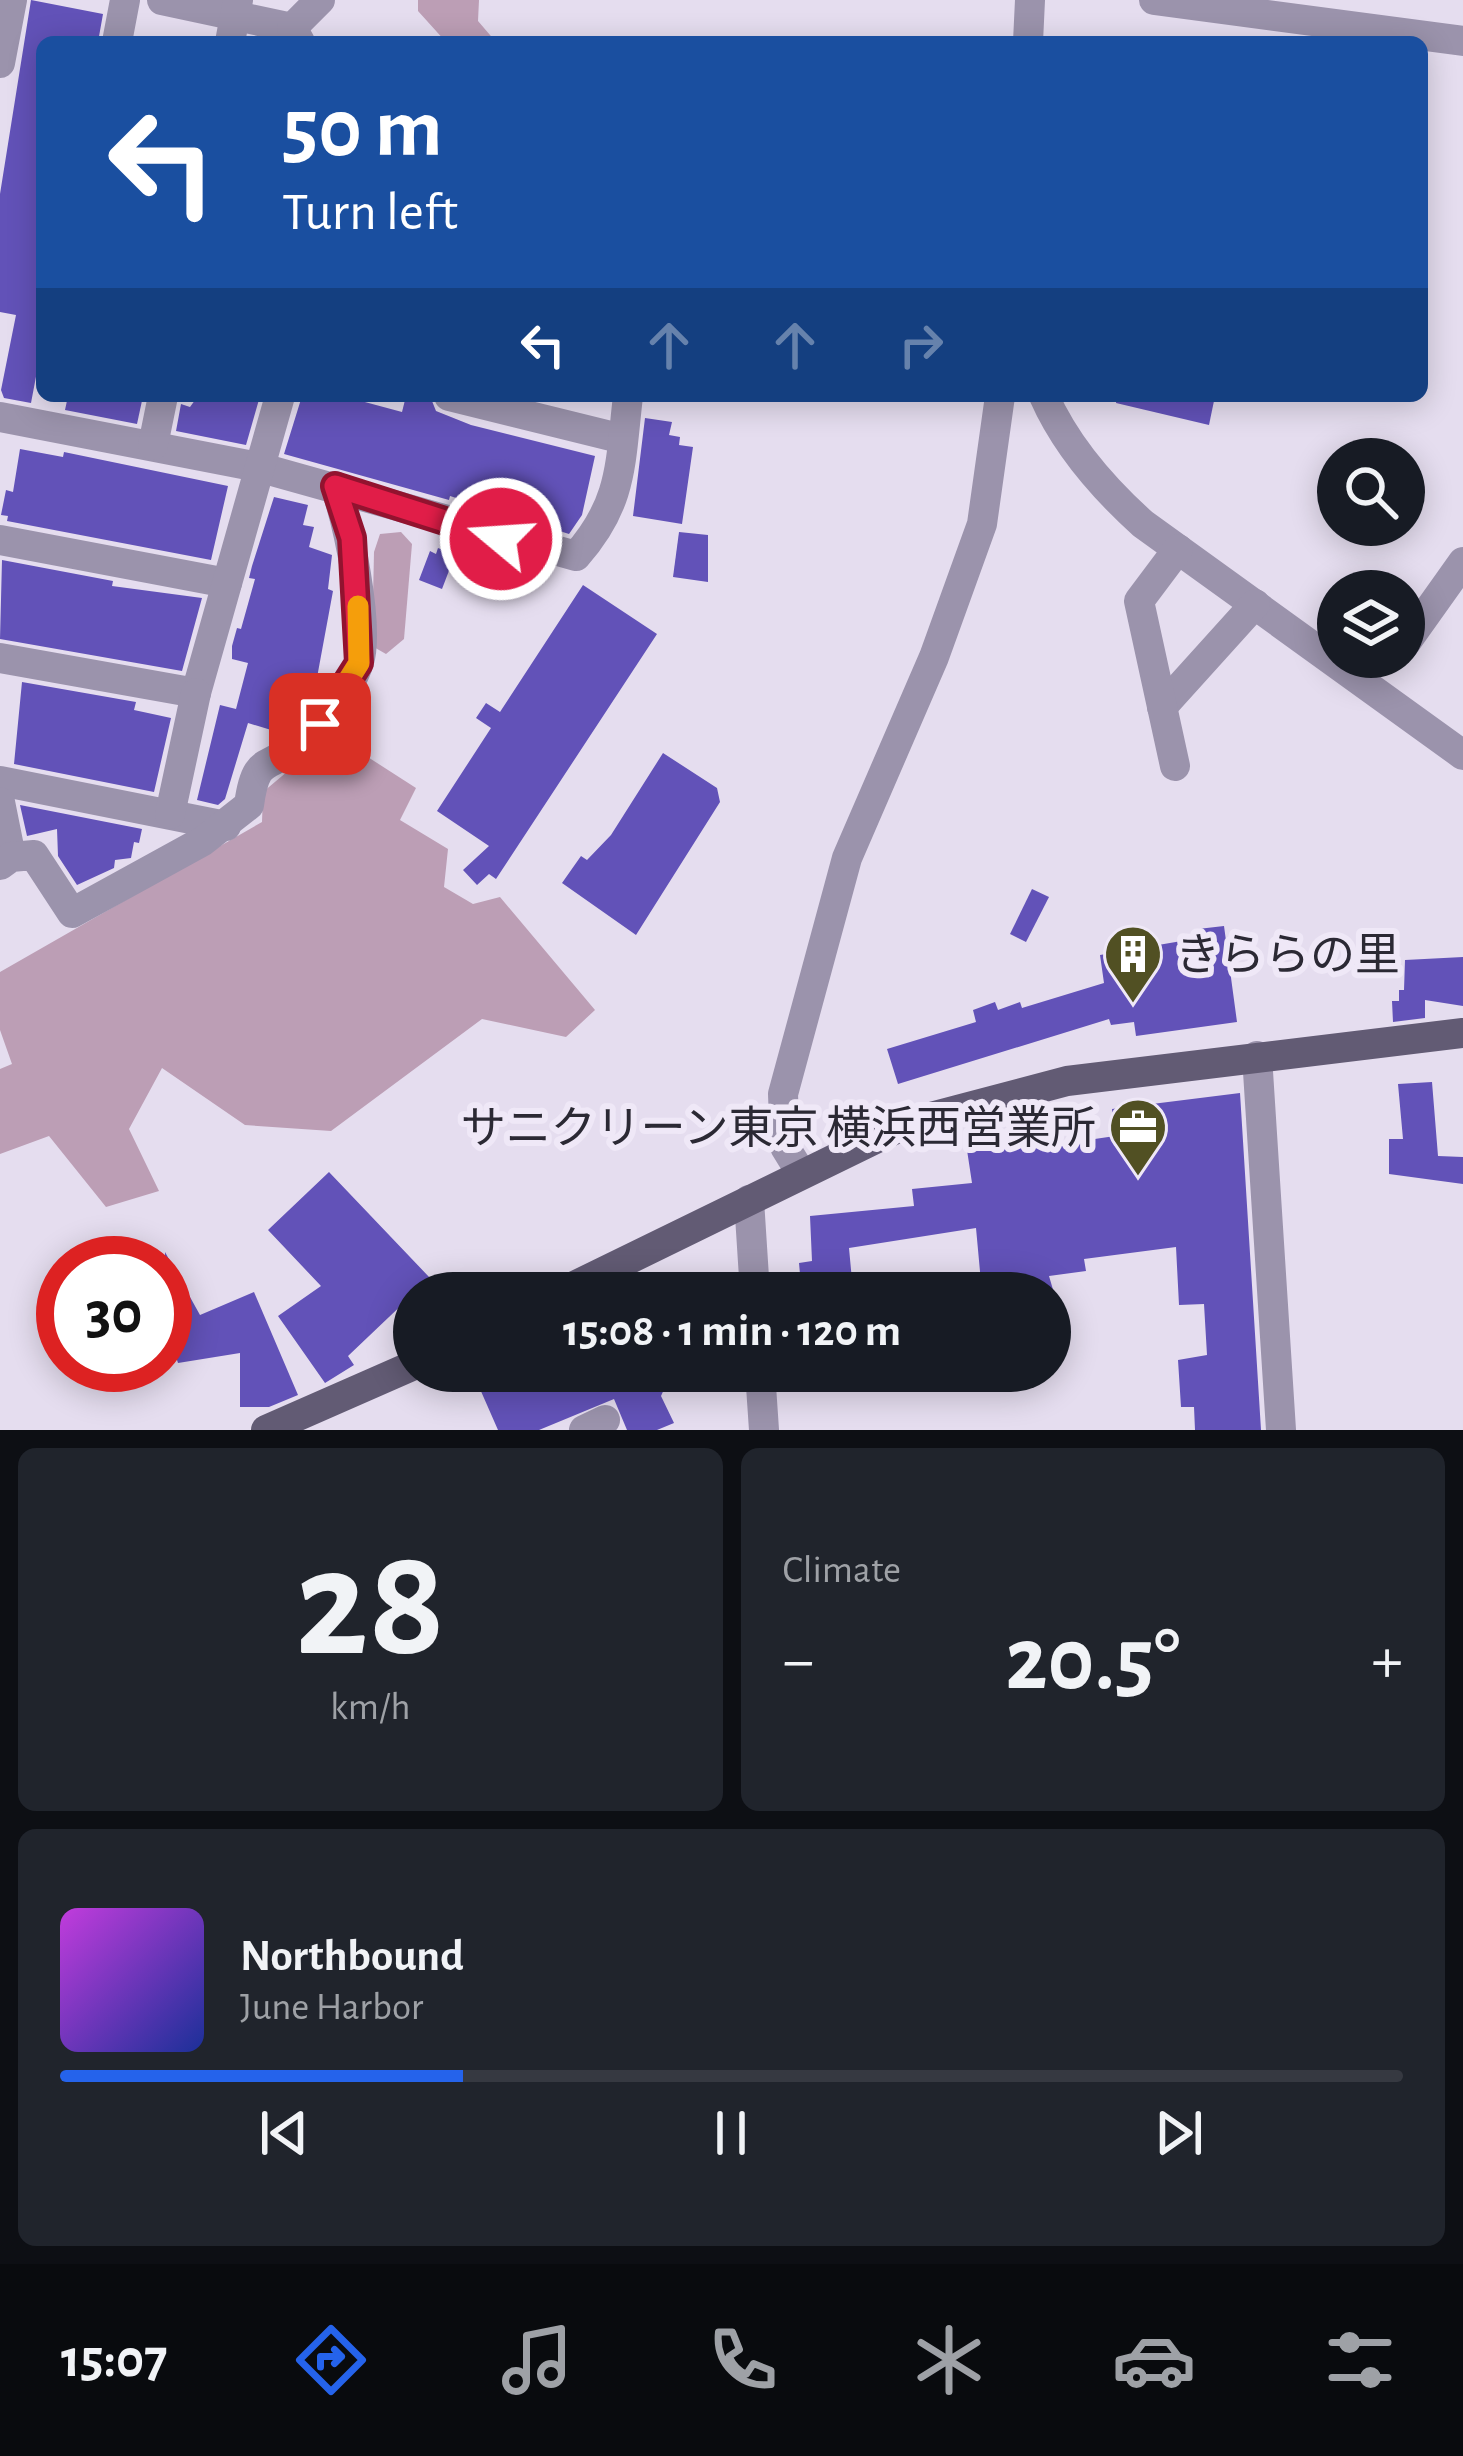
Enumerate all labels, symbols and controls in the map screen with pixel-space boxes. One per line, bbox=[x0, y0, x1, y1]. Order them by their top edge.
icon: left bbox=[84, 84, 240, 240]
text: 50 m bbox=[282, 88, 443, 172]
text: Turn left bbox=[282, 186, 458, 240]
icon: left bbox=[510, 312, 576, 378]
icon: ahead bbox=[636, 312, 702, 378]
icon: ahead bbox=[762, 312, 828, 378]
icon: right bbox=[888, 312, 954, 378]
map controls bbox=[1317, 438, 1425, 678]
button: search bbox=[1317, 438, 1425, 546]
position arrow bbox=[438, 476, 564, 602]
button: layers bbox=[1317, 570, 1425, 678]
pin bbox=[269, 673, 371, 775]
icon: arrive bbox=[287, 691, 353, 757]
building icon: きららの里 bbox=[1102, 923, 1164, 1005]
place label: きららの里 bbox=[1175, 934, 1400, 979]
office icon: サニクリーン東京 横浜西営業所 bbox=[1107, 1096, 1169, 1178]
place label: サニクリーン東京 横浜西営業所 bbox=[461, 1104, 1096, 1152]
speed limit sign: 30 bbox=[36, 1236, 192, 1392]
text: 15:08 · 1 min · 120 m bbox=[563, 1309, 901, 1354]
text: 28 bbox=[295, 1528, 445, 1684]
text: Climate bbox=[783, 1551, 901, 1590]
text: 20.5° bbox=[1005, 1616, 1180, 1706]
text: − bbox=[783, 1628, 814, 1694]
text: + bbox=[1371, 1628, 1403, 1694]
text: km/h bbox=[330, 1688, 410, 1727]
text: Northbound bbox=[240, 1934, 464, 1979]
text: June Harbor bbox=[240, 1988, 423, 2027]
icon: previous bbox=[251, 2100, 317, 2166]
icon: pause bbox=[698, 2100, 764, 2166]
icon: next bbox=[1146, 2100, 1212, 2166]
icon: directions bbox=[289, 2318, 373, 2402]
icon: music bbox=[495, 2318, 579, 2402]
icon: phone bbox=[701, 2318, 785, 2402]
icon: climate bbox=[907, 2318, 991, 2402]
icon: car bbox=[1112, 2318, 1196, 2402]
icon: filters bbox=[1318, 2318, 1402, 2402]
text: 15:07 bbox=[61, 2333, 167, 2387]

